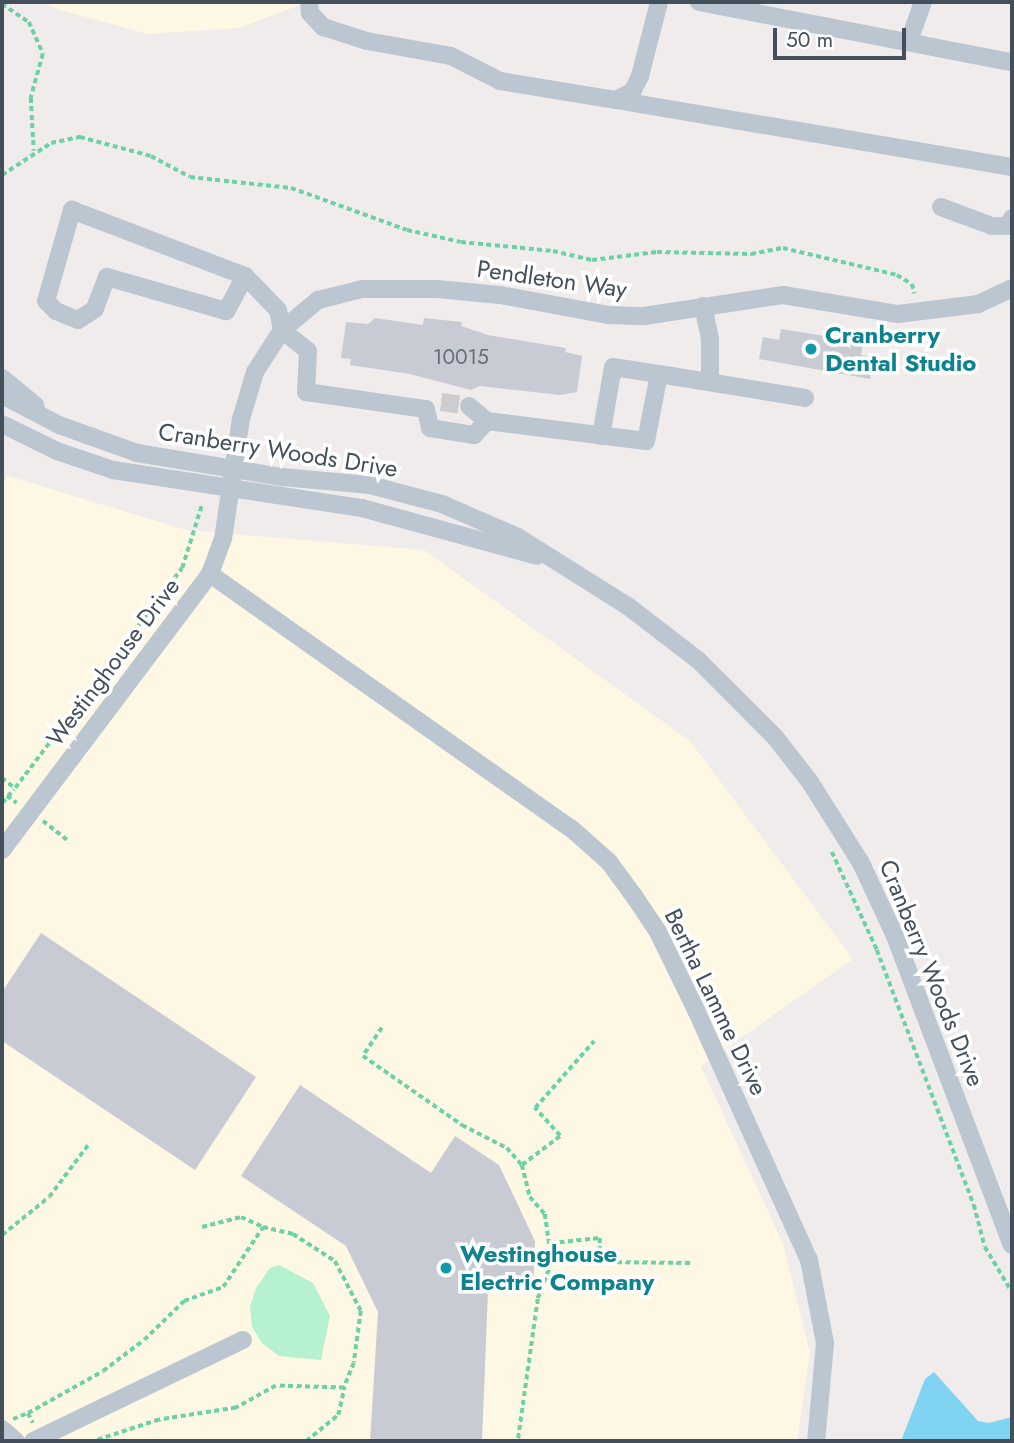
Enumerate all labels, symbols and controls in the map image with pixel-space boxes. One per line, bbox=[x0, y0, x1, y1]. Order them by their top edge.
scale bar bbox=[776, 14, 909, 58]
text: 50 m bbox=[786, 25, 833, 55]
street label: Pendleton Way bbox=[475, 254, 629, 304]
place label: Cranberry Dental Studio bbox=[825, 321, 976, 377]
marker: Cranberry Dental Studio bbox=[803, 341, 819, 357]
house number: 10015 bbox=[433, 344, 489, 370]
street label: Cranberry Woods Drive bbox=[156, 417, 400, 483]
street label: Westinghouse Drive bbox=[40, 572, 186, 752]
street label: Cranberry Woods Drive bbox=[873, 856, 991, 1090]
street label: Bertha Lamme Drive bbox=[658, 904, 774, 1100]
place label: Westinghouse Electric Company bbox=[460, 1240, 654, 1296]
marker: Westinghouse Electric Company bbox=[438, 1260, 454, 1276]

